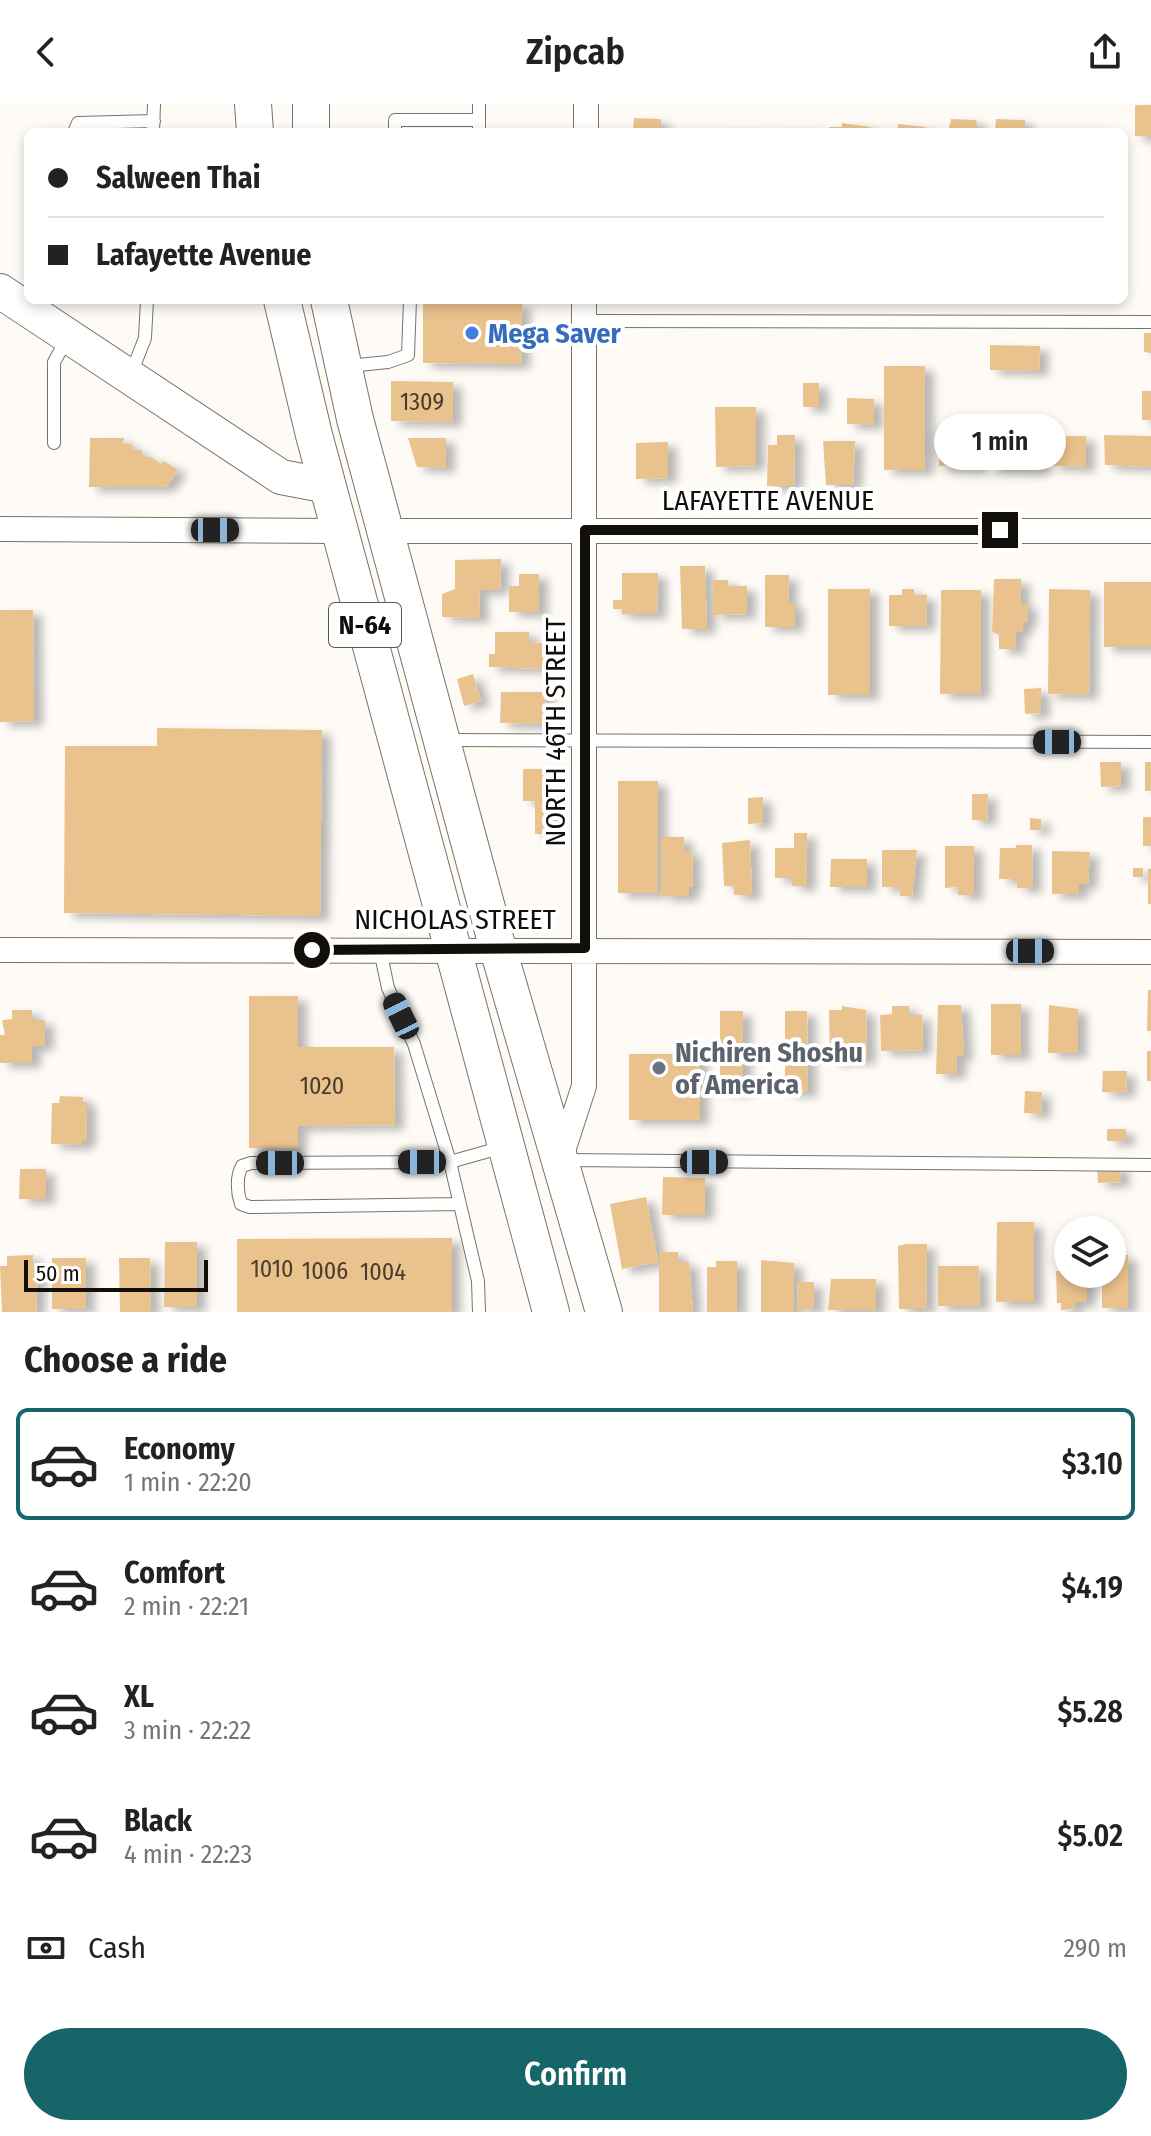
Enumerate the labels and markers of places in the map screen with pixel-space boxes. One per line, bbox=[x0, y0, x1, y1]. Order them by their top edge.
place label: Mega Saver bbox=[488, 317, 622, 350]
marker: Mega Saver bbox=[463, 324, 481, 342]
place label: Nichiren Shoshu of America bbox=[675, 1036, 863, 1101]
marker: Nichiren Shoshu of America bbox=[650, 1059, 668, 1077]

